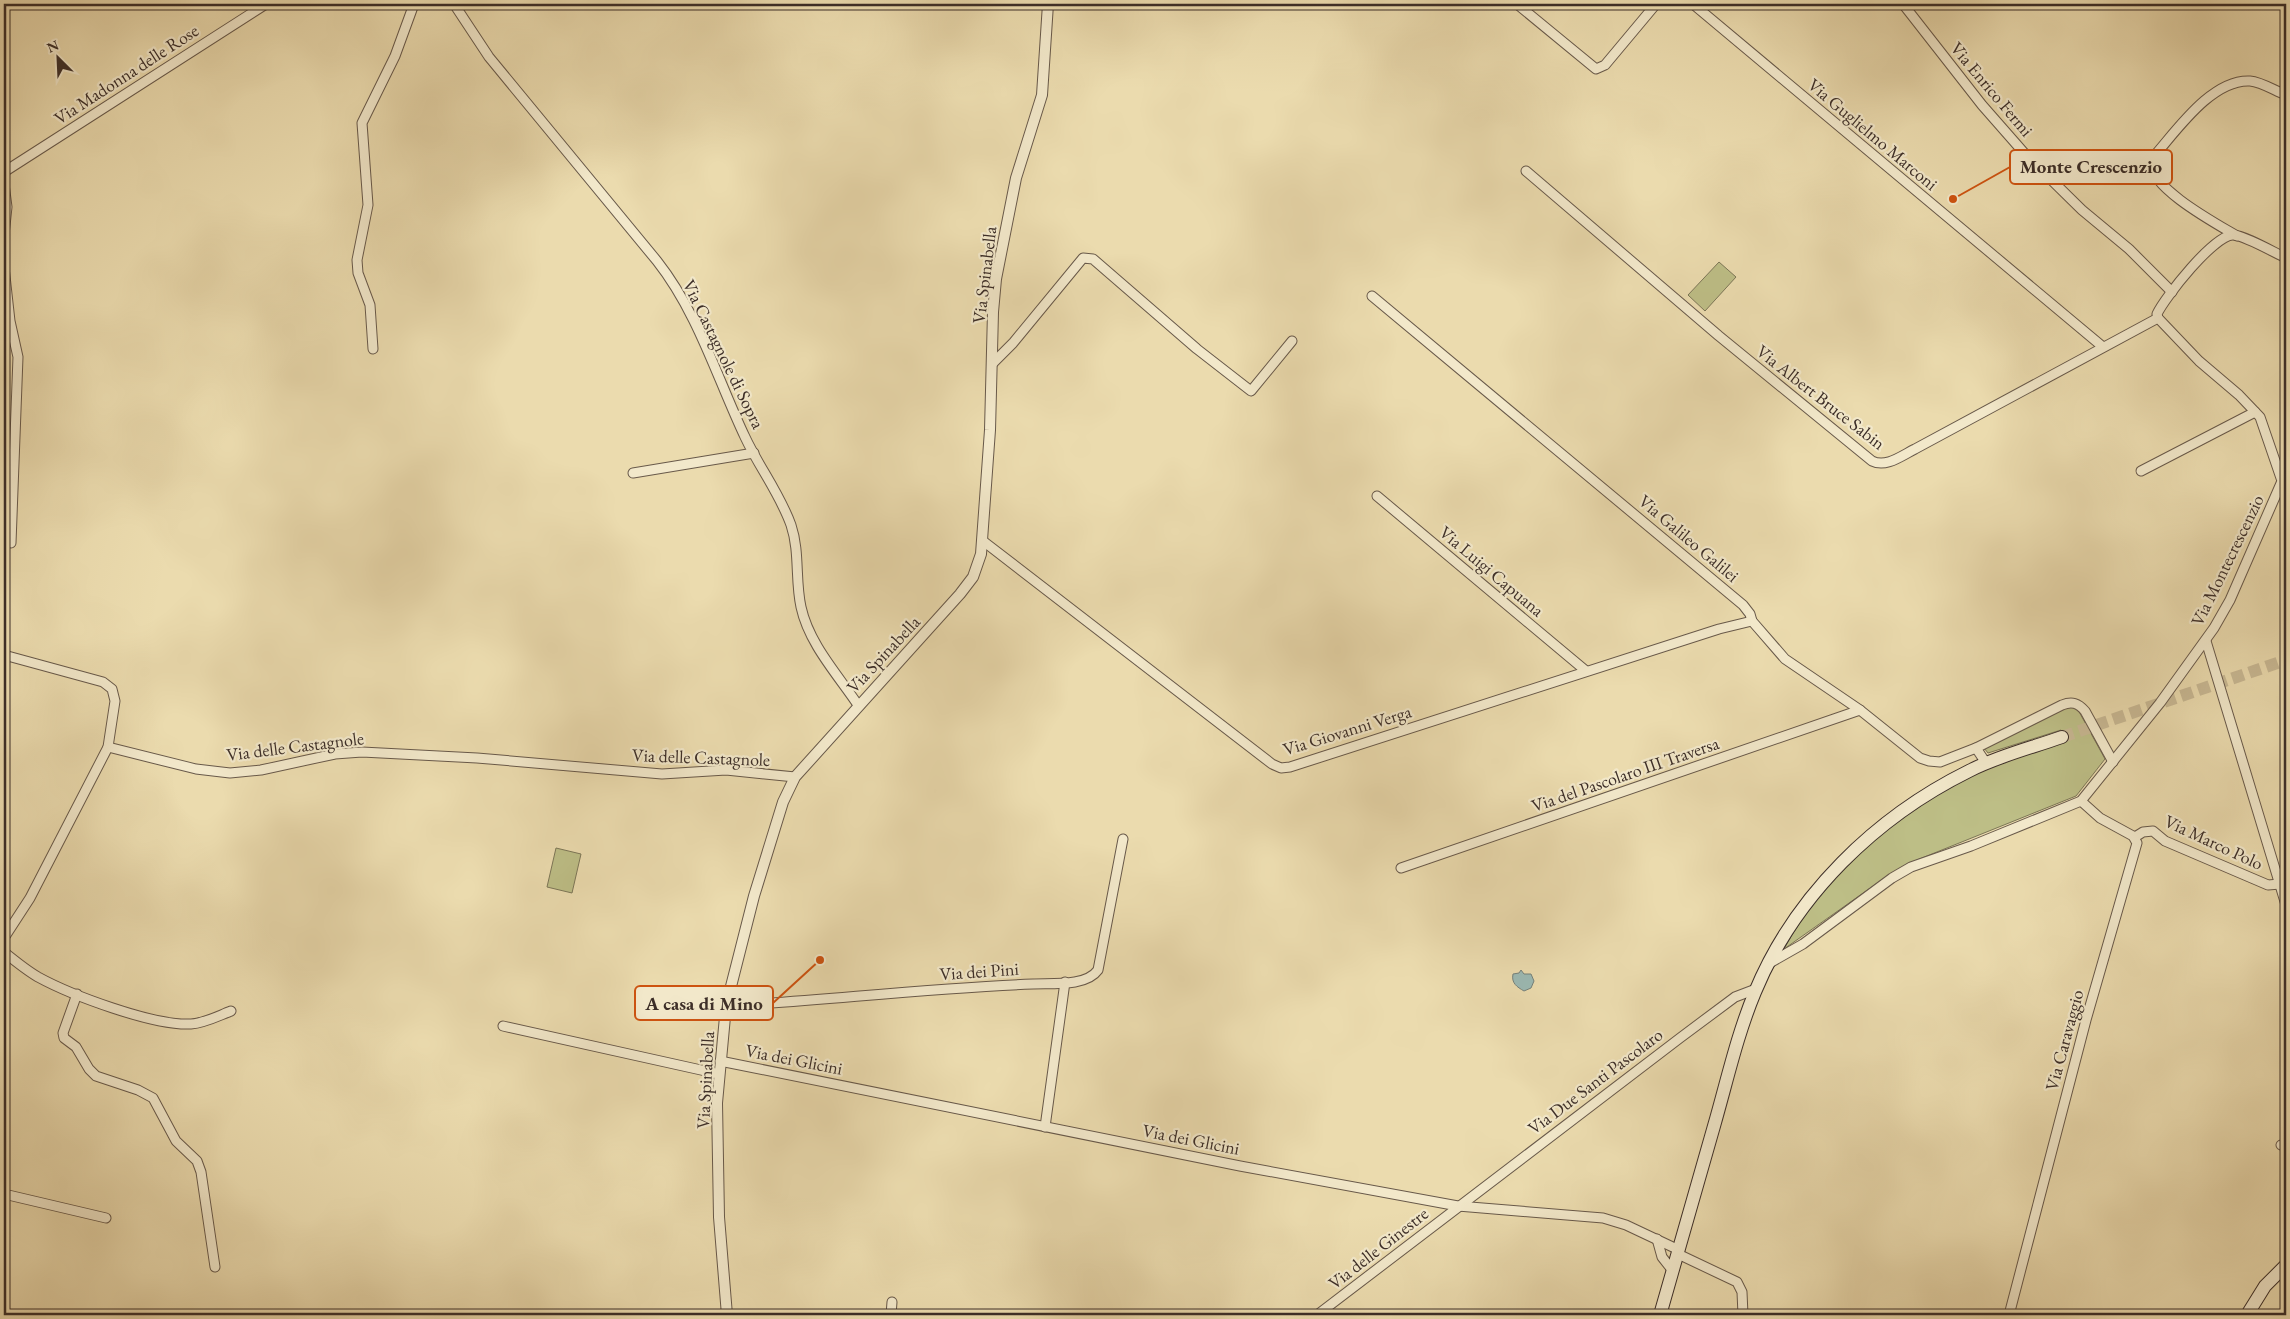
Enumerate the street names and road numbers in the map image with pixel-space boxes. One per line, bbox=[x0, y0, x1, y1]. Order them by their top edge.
street label: Via Madonna delle Rose bbox=[49, 19, 203, 129]
street label: Via Enrico Fermi bbox=[1946, 37, 2039, 142]
street label: Via Guglielmo Marconi bbox=[1803, 73, 1943, 196]
street label: Via Spinabella bbox=[967, 224, 1001, 325]
street label: Via Castagnole di Sopra bbox=[678, 276, 771, 433]
street label: Via Albert Bruce Sabin bbox=[1752, 339, 1891, 455]
street label: Via Galileo Galilei bbox=[1634, 489, 1744, 587]
street label: Via Montecrescenzio bbox=[2185, 491, 2269, 629]
street label: Via Luigi Capuana bbox=[1435, 520, 1550, 622]
street label: Via Spinabella bbox=[841, 610, 925, 698]
street label: Via Giovanni Verga bbox=[1280, 699, 1415, 760]
street label: Via delle Castagnole bbox=[225, 726, 365, 766]
street label: Via del Pascolaro III Traversa bbox=[1528, 731, 1723, 817]
street label: Via delle Castagnole bbox=[632, 743, 770, 771]
street label: Via Marco Polo bbox=[2161, 809, 2267, 875]
street label: Via dei Pini bbox=[939, 957, 1020, 985]
street label: Via Caravaggio bbox=[2039, 987, 2089, 1093]
street label: Via Due Santi Pascolaro bbox=[1523, 1023, 1667, 1139]
street label: Via Spinabella bbox=[691, 1030, 719, 1129]
street label: Via dei Glicini bbox=[743, 1038, 845, 1080]
street label: Via dei Glicini bbox=[1140, 1118, 1242, 1160]
street label: Via delle Ginestre bbox=[1323, 1202, 1433, 1294]

